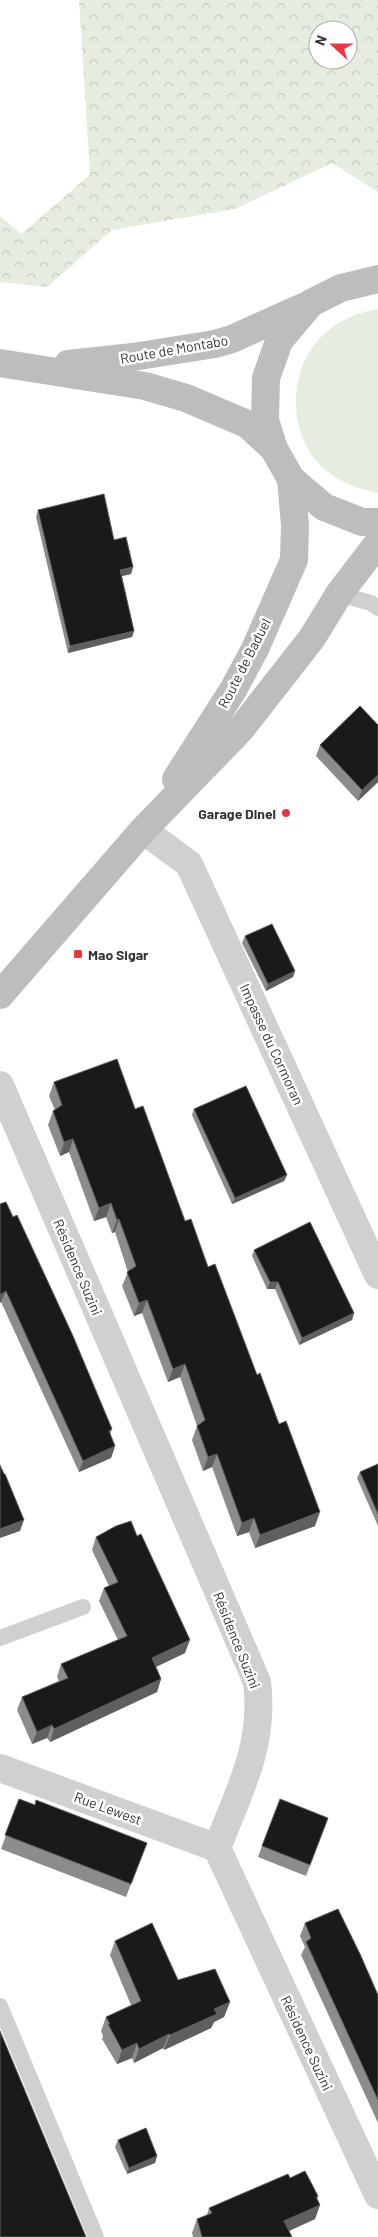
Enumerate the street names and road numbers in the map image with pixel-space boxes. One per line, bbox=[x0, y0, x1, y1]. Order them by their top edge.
street label: Route de Montabo bbox=[119, 331, 229, 367]
street label: Route de Baduel bbox=[214, 615, 274, 711]
street label: Impasse du Cormoran bbox=[236, 981, 308, 1107]
street label: Résidence Suzini bbox=[50, 1216, 106, 1318]
street label: Résidence Suzini bbox=[210, 1589, 264, 1691]
street label: Rue Lewest bbox=[72, 1788, 144, 1828]
street label: Résidence Suzini bbox=[278, 1993, 336, 2093]

